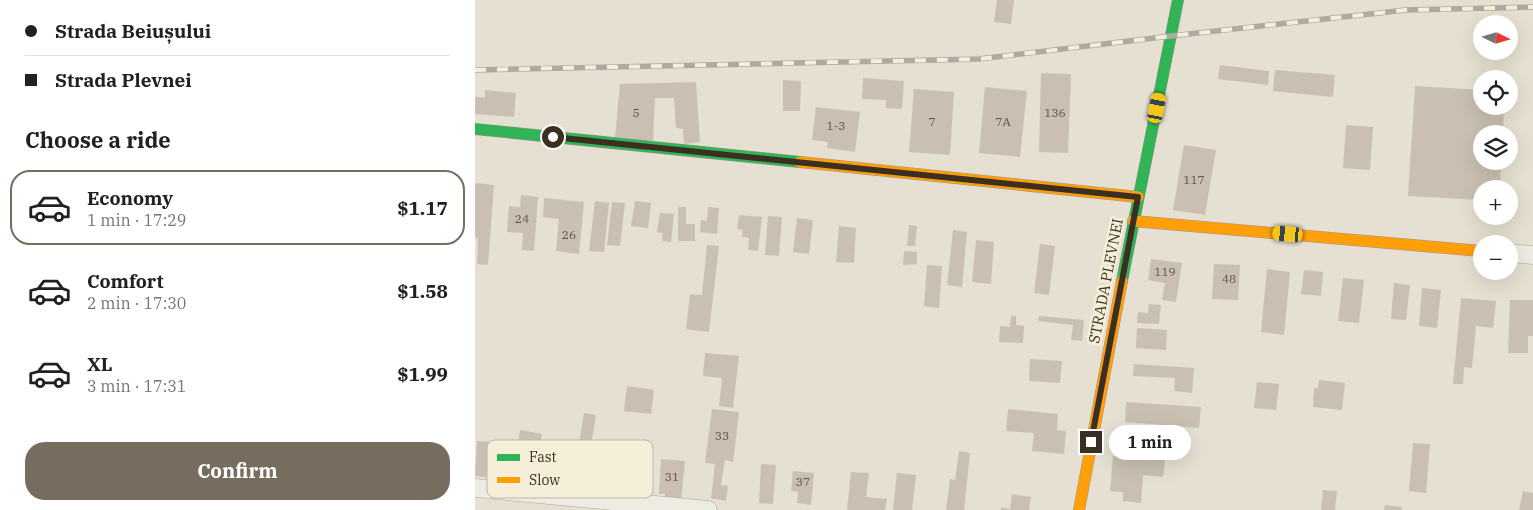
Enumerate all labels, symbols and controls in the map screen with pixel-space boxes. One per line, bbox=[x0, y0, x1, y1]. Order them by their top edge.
north arrow bbox=[1473, 15, 1517, 60]
map controls bbox=[1473, 15, 1518, 280]
text: Strada Beiușului bbox=[55, 19, 211, 43]
text: Strada Plevnei bbox=[55, 68, 192, 92]
button: locate bbox=[1473, 70, 1518, 115]
car bbox=[1146, 92, 1167, 124]
house number: 5 bbox=[632, 105, 640, 120]
house number: 136 bbox=[1044, 105, 1066, 120]
house number: 7 bbox=[928, 114, 936, 129]
house number: 7A bbox=[995, 114, 1011, 129]
house number: 1-3 bbox=[826, 118, 846, 133]
text: Choose a ride bbox=[25, 125, 171, 154]
button: layers bbox=[1473, 125, 1518, 170]
route start bbox=[542, 126, 564, 148]
house number: 117 bbox=[1183, 172, 1205, 187]
button: + bbox=[1473, 180, 1518, 225]
icon: car bbox=[27, 185, 72, 230]
text: Economy bbox=[87, 186, 173, 210]
text: $1.17 bbox=[397, 196, 448, 220]
text: 1 min · 17:29 bbox=[87, 210, 186, 230]
house number: 24 bbox=[515, 211, 529, 226]
street label: STRADA PLEVNEI bbox=[1084, 217, 1127, 345]
car bbox=[1272, 225, 1303, 243]
house number: 26 bbox=[562, 227, 576, 242]
button: − bbox=[1473, 235, 1518, 280]
house number: 119 bbox=[1154, 264, 1176, 279]
icon: car bbox=[27, 268, 72, 313]
text: Comfort bbox=[87, 269, 164, 293]
house number: 48 bbox=[1222, 271, 1236, 286]
text: $1.58 bbox=[397, 279, 448, 303]
text: 2 min · 17:30 bbox=[87, 293, 186, 313]
icon: car bbox=[27, 351, 72, 396]
text: XL bbox=[87, 352, 113, 376]
text: $1.99 bbox=[397, 362, 448, 386]
text: 3 min · 17:31 bbox=[87, 376, 186, 396]
callout: 1 min bbox=[1109, 424, 1191, 460]
house number: 33 bbox=[715, 428, 729, 443]
route end bbox=[1080, 431, 1102, 453]
text: 1 min bbox=[1128, 432, 1172, 452]
legend bbox=[487, 440, 653, 498]
button: Confirm bbox=[25, 442, 450, 500]
text: Fast bbox=[529, 448, 557, 466]
house number: 31 bbox=[665, 469, 679, 484]
text: Slow bbox=[529, 471, 560, 489]
house number: 37 bbox=[796, 474, 810, 489]

